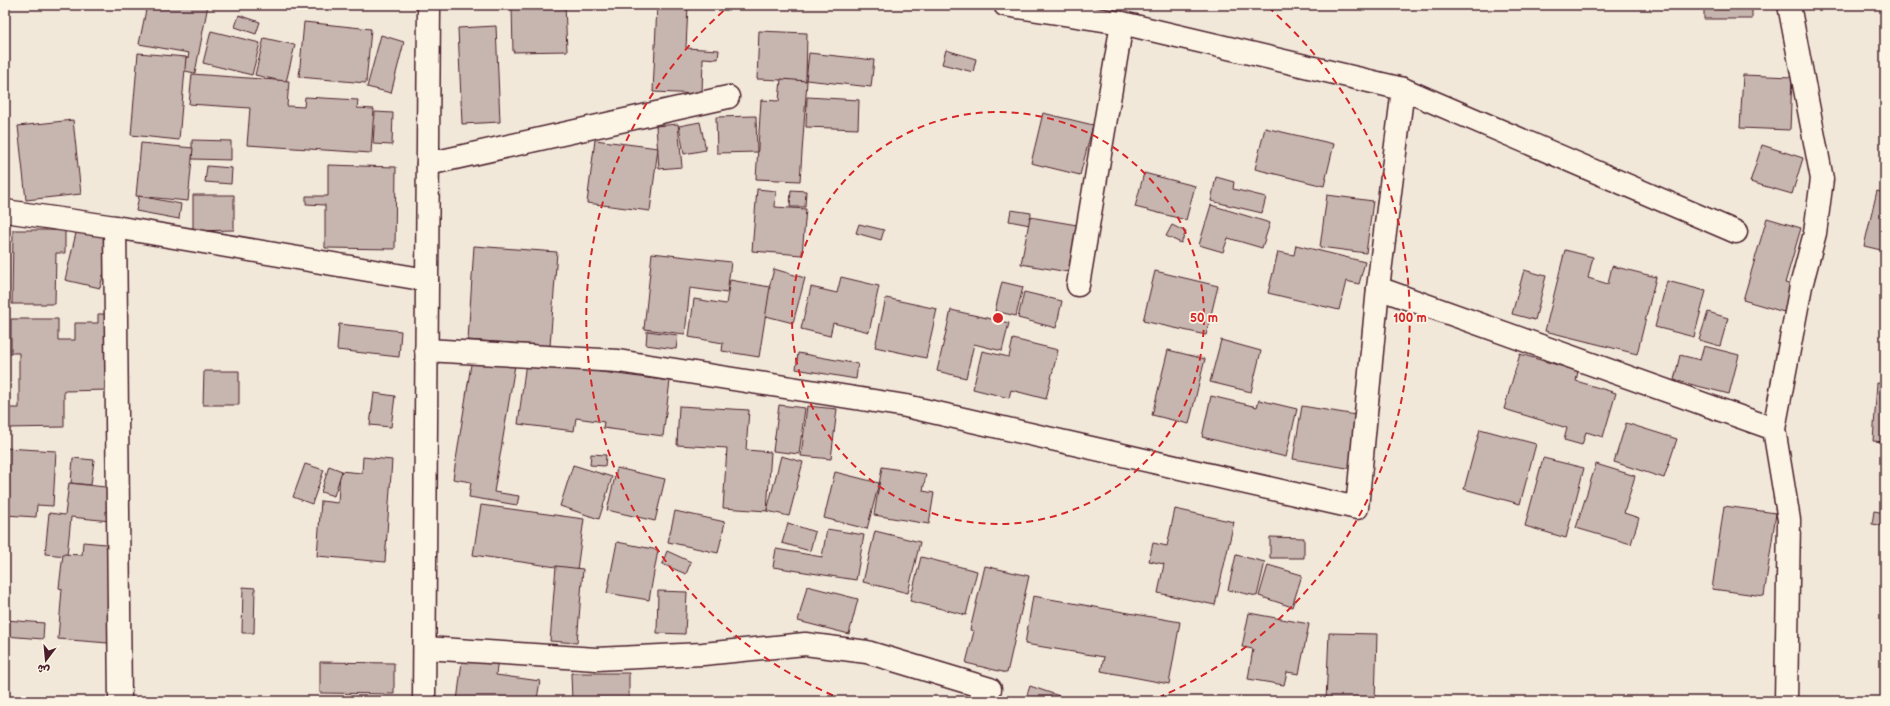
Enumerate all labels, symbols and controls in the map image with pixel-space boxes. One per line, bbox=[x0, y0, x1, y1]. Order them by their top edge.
centre of rings bbox=[991, 311, 1005, 325]
text: 50 m bbox=[1190, 311, 1218, 326]
text: 100 m bbox=[1393, 311, 1427, 326]
north arrow bbox=[26, 640, 66, 680]
text: ش bbox=[36, 661, 51, 677]

